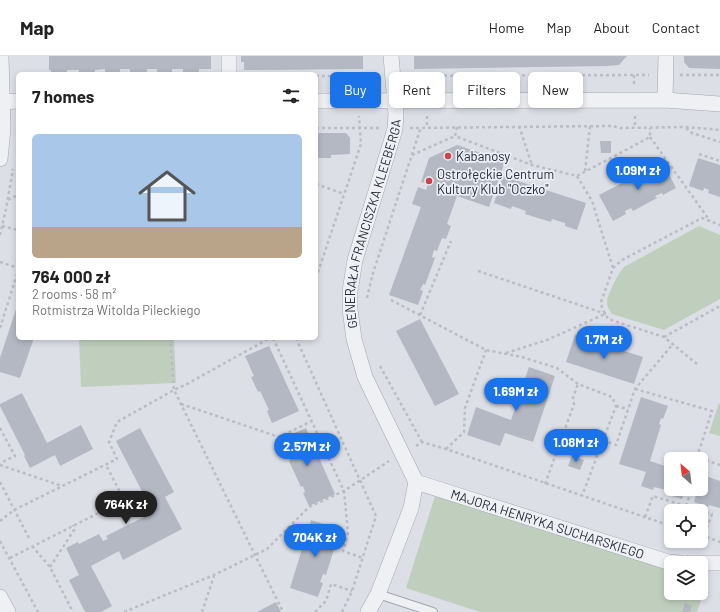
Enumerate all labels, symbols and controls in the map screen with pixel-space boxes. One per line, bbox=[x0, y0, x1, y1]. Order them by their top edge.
text: Map bbox=[20, 16, 54, 39]
text: Home bbox=[489, 19, 525, 36]
text: Map bbox=[547, 19, 571, 36]
text: About bbox=[593, 19, 630, 36]
text: Contact bbox=[652, 19, 700, 36]
chip: Buy bbox=[330, 72, 381, 108]
chip: Rent bbox=[389, 72, 445, 108]
chip: Filters bbox=[453, 72, 520, 108]
chip: New bbox=[528, 72, 583, 108]
icon: filters bbox=[280, 85, 302, 107]
text: 7 homes bbox=[32, 86, 94, 106]
street label: GENERAŁA FRANCISZKA KLEEBERGA bbox=[342, 119, 404, 330]
place label: Kabanosy bbox=[456, 148, 510, 164]
marker: Kabanosy bbox=[443, 151, 453, 161]
pin: 1.09M zł bbox=[597, 157, 679, 191]
icon: home bbox=[131, 160, 203, 232]
text: 1.09M zł bbox=[615, 162, 661, 178]
place label: Ostrołęckie Centrum Kultury Klub "Oczko" bbox=[437, 166, 554, 197]
marker: Ostrołęckie Centrum Kultury Klub "Oczko" bbox=[424, 176, 434, 186]
text: 764 000 zł bbox=[32, 266, 111, 286]
text: 2 rooms · 58 m² bbox=[32, 286, 116, 302]
text: Rotmistrza Witolda Pileckiego bbox=[32, 302, 201, 318]
pin: 1.7M zł bbox=[567, 326, 641, 360]
text: 1.7M zł bbox=[585, 331, 623, 347]
pin: 1.69M zł bbox=[475, 378, 557, 412]
text: 1.69M zł bbox=[493, 383, 539, 399]
pin: 1.08M zł bbox=[535, 429, 617, 463]
pin: 2.57M zł bbox=[266, 433, 348, 467]
text: 1.08M zł bbox=[553, 434, 599, 450]
text: 2.57M zł bbox=[283, 438, 331, 454]
north arrow bbox=[664, 452, 708, 496]
map controls bbox=[664, 452, 708, 600]
street label: MAJORA HENRYKA SUCHARSKIEGO bbox=[449, 486, 646, 562]
pin: 764K zł bbox=[89, 491, 163, 525]
text: 764K zł bbox=[104, 496, 148, 512]
button: locate bbox=[664, 504, 708, 548]
pin: 704K zł bbox=[278, 524, 352, 558]
text: 704K zł bbox=[293, 529, 337, 545]
button: layers bbox=[664, 556, 708, 600]

